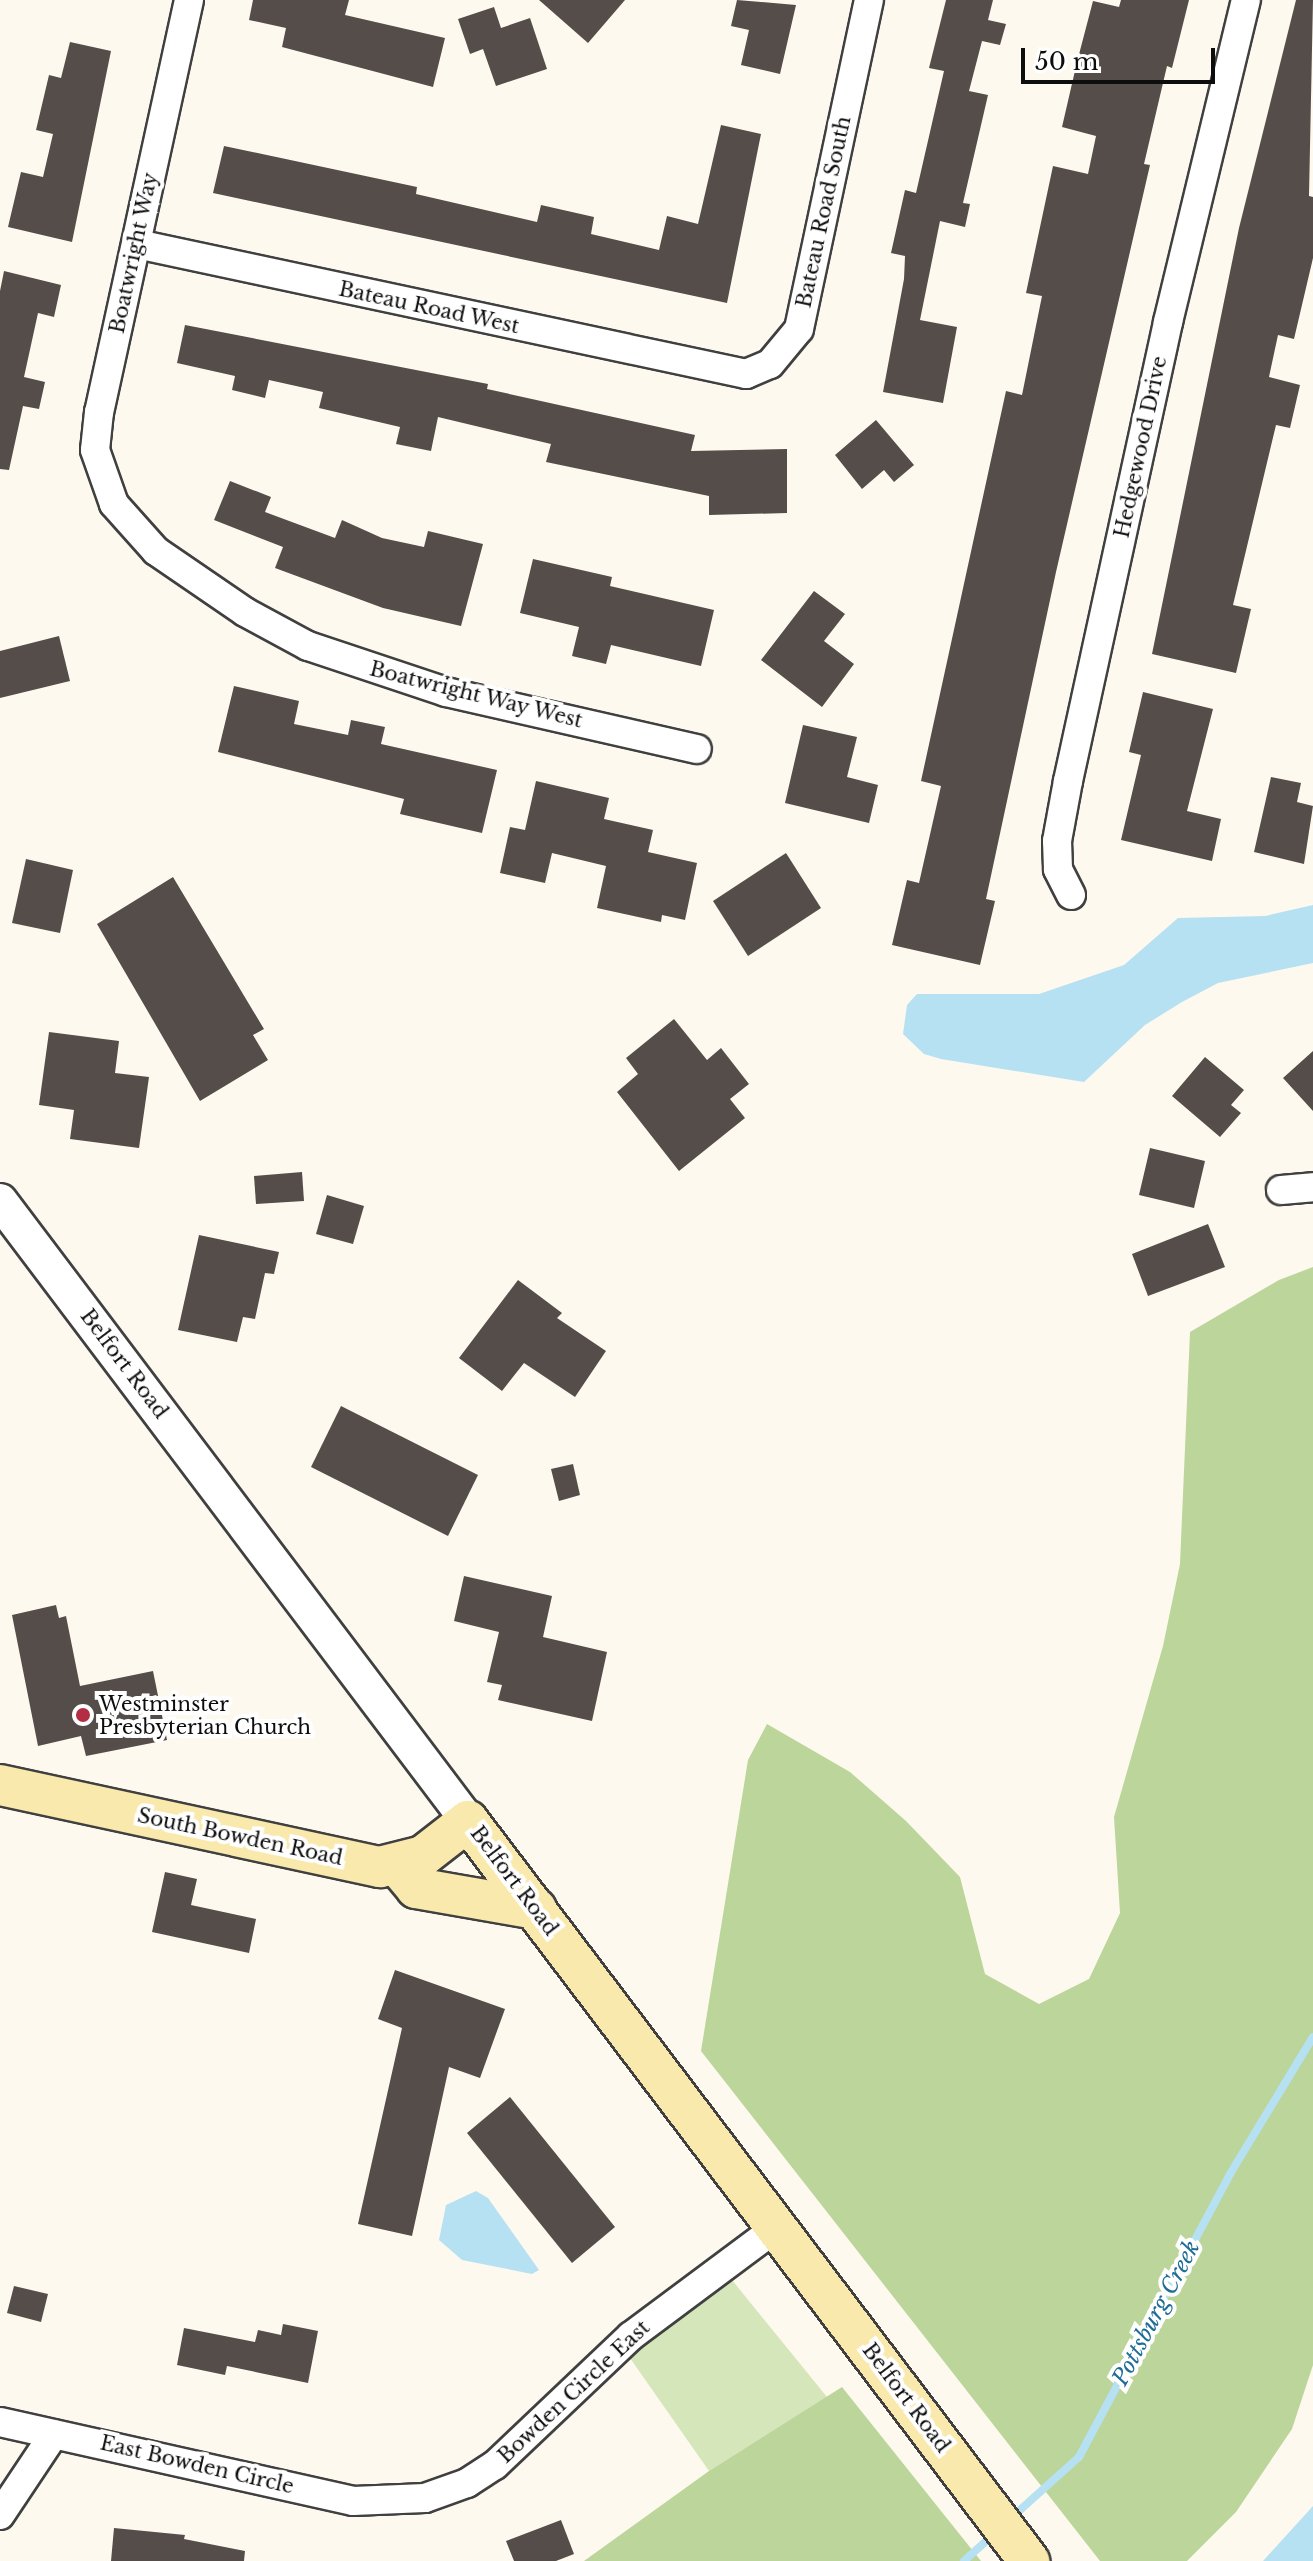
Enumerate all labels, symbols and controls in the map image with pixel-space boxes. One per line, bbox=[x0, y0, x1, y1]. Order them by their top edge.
scale bar bbox=[1025, 32, 1219, 82]
text: 50 m bbox=[1035, 47, 1098, 76]
street label: Bateau Road South bbox=[792, 114, 856, 310]
street label: Boatwright Way bbox=[105, 170, 163, 336]
street label: Bateau Road West bbox=[336, 277, 522, 339]
street label: Hedgewood Drive bbox=[1110, 354, 1172, 540]
street label: Boatwright Way West bbox=[366, 657, 586, 733]
street label: Belfort Road bbox=[75, 1305, 173, 1423]
place label: Westminster Presbyterian Church bbox=[99, 1692, 311, 1739]
marker: Westminster Presbyterian Church bbox=[74, 1706, 92, 1724]
street label: South Bowden Road bbox=[135, 1804, 345, 1870]
street label: Belfort Road bbox=[465, 1822, 563, 1940]
water label: Pottsburg Creek bbox=[1107, 2236, 1205, 2390]
street label: Bowden Circle East bbox=[493, 2316, 655, 2468]
street label: Belfort Road bbox=[857, 2339, 955, 2457]
street label: East Bowden Circle bbox=[98, 2431, 296, 2499]

